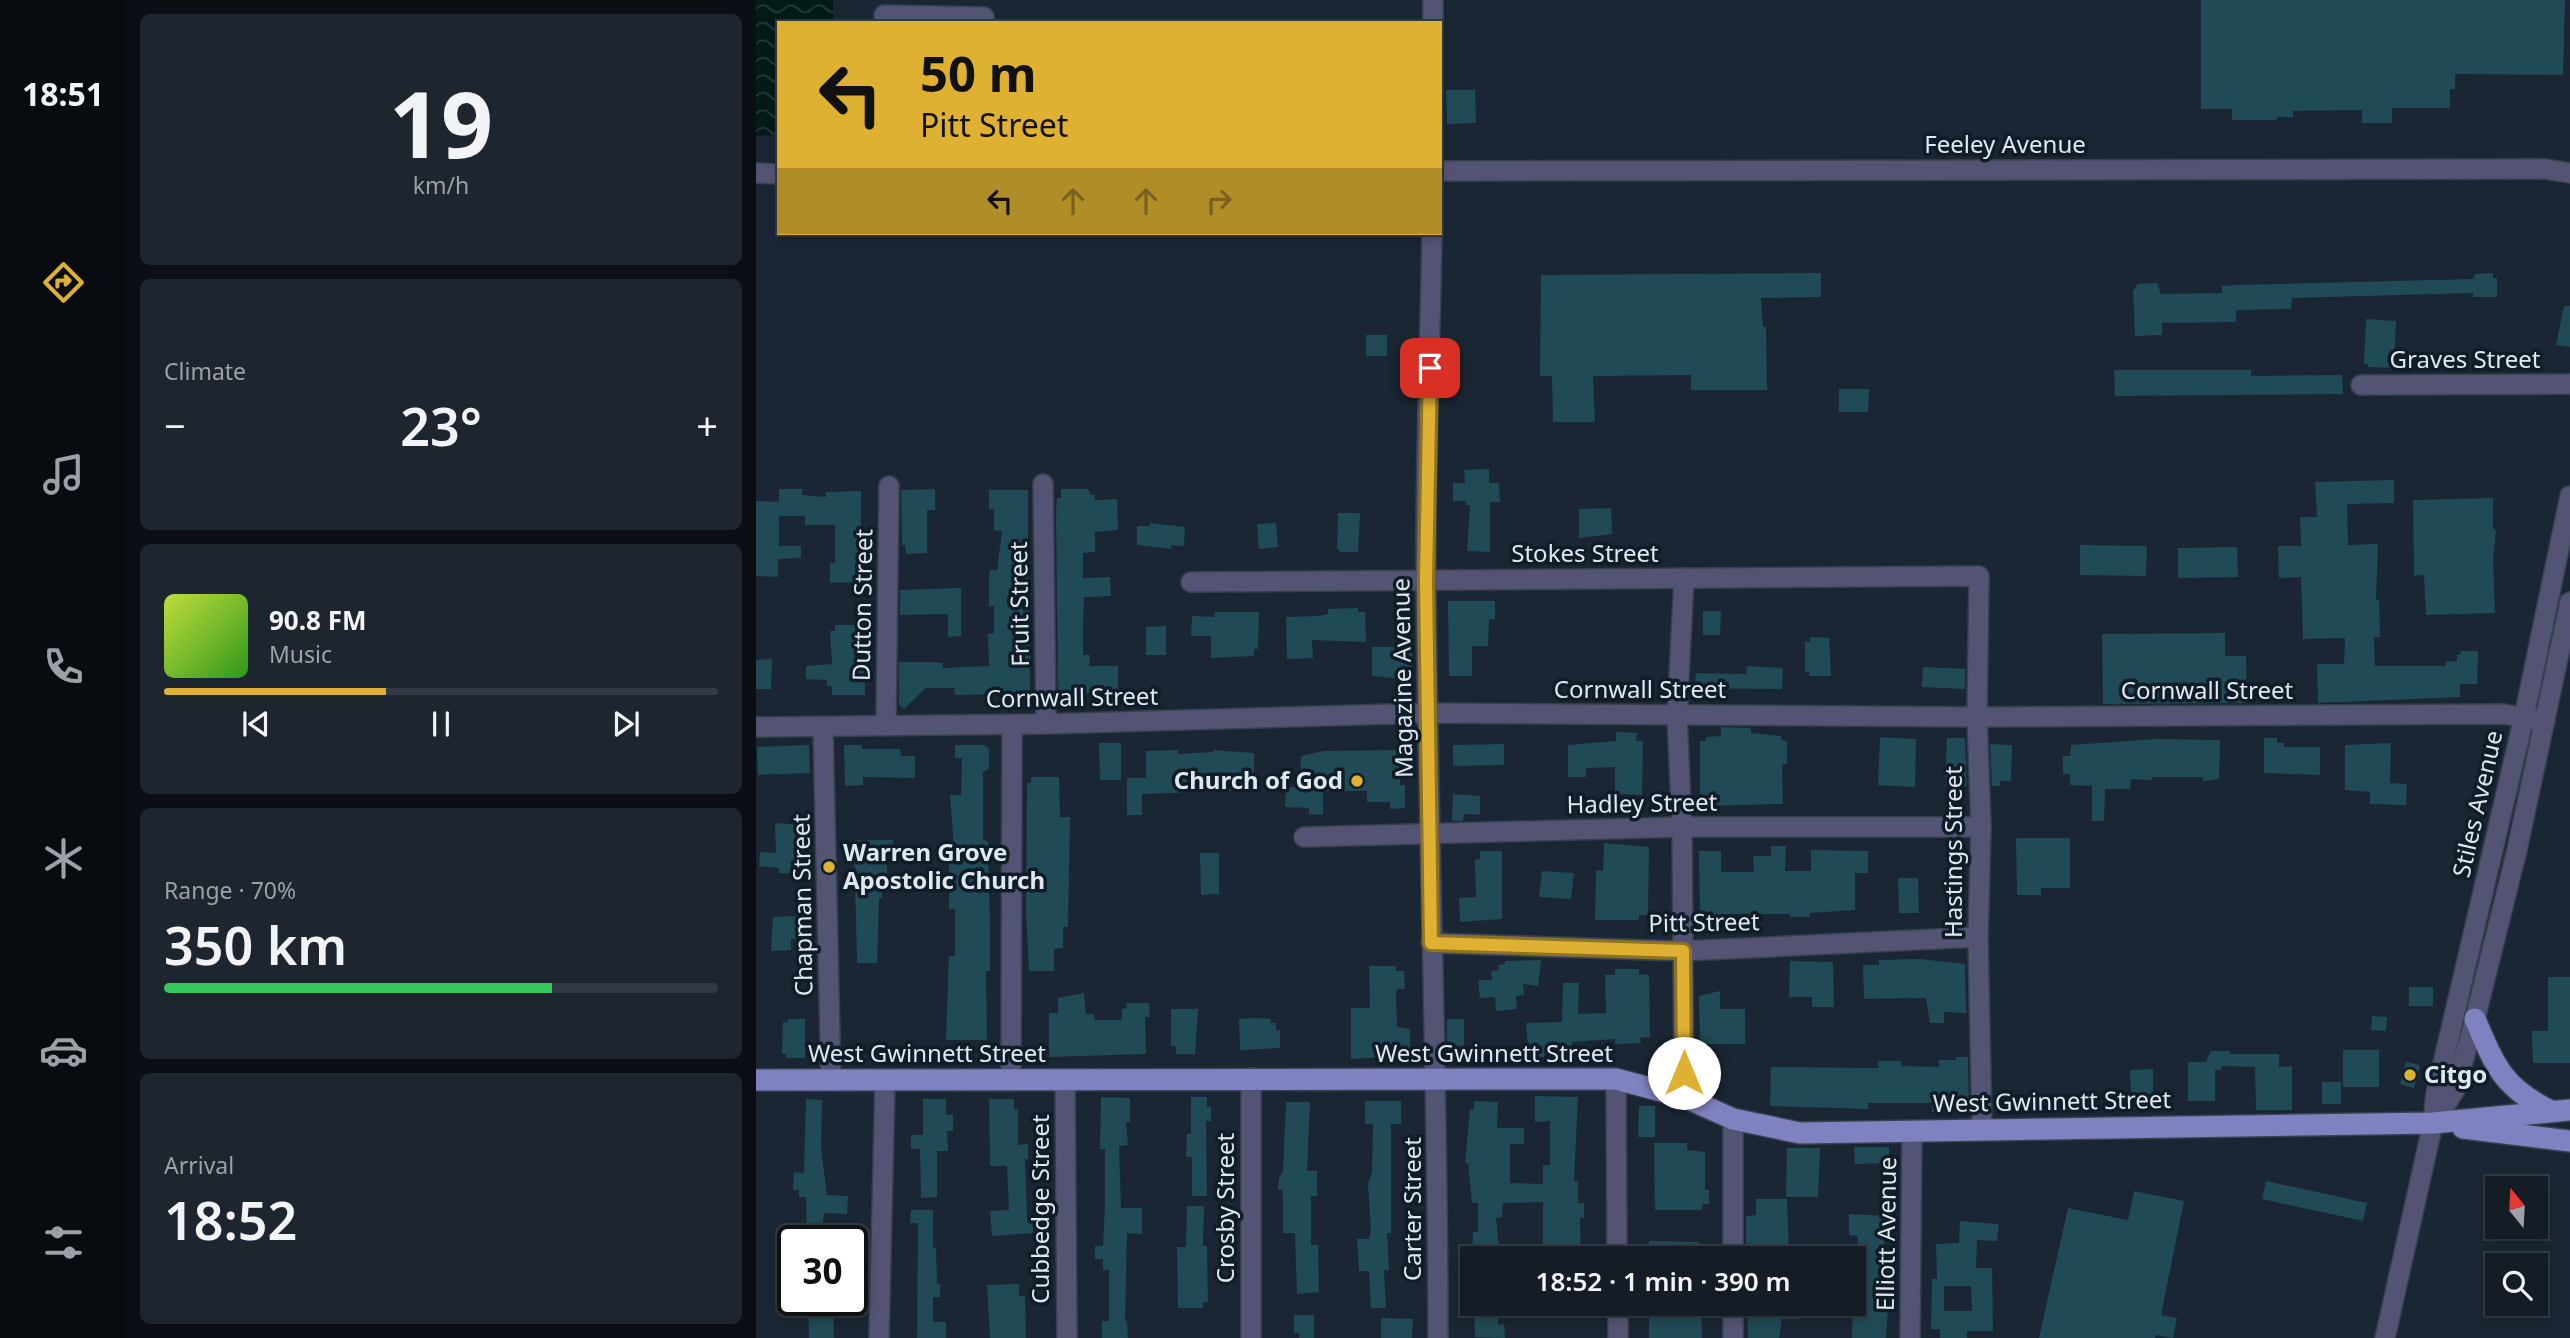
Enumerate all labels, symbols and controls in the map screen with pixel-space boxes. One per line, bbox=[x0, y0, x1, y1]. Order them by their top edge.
text: 50 m bbox=[920, 40, 1037, 106]
icon: left bbox=[805, 49, 896, 140]
text: 19 bbox=[389, 61, 493, 185]
text: 18:51 bbox=[22, 72, 104, 115]
text: Pitt Street bbox=[920, 103, 1068, 146]
street label: Feeley Avenue bbox=[1924, 127, 2086, 160]
text: km/h bbox=[413, 169, 469, 201]
icon: left bbox=[981, 182, 1019, 220]
icon: ahead bbox=[1054, 182, 1092, 220]
icon: ahead bbox=[1127, 182, 1165, 220]
icon: right bbox=[1200, 182, 1238, 220]
icon: directions bbox=[39, 258, 88, 307]
pin bbox=[1400, 338, 1460, 398]
street label: Graves Street bbox=[2390, 342, 2541, 375]
icon: arrive bbox=[1411, 349, 1449, 387]
text: Climate bbox=[164, 355, 246, 387]
text: 23° bbox=[400, 390, 482, 461]
text: − bbox=[164, 399, 186, 451]
text: + bbox=[696, 399, 718, 451]
icon: music bbox=[39, 450, 88, 499]
street label: Dutton Street bbox=[844, 528, 879, 681]
street label: Stokes Street bbox=[1511, 536, 1659, 569]
street label: Fruit Street bbox=[1001, 541, 1036, 667]
street label: Magazine Avenue bbox=[1383, 578, 1420, 778]
text: 90.8 FM bbox=[269, 602, 366, 638]
text: Music bbox=[269, 638, 332, 670]
icon: phone bbox=[39, 642, 88, 691]
street label: Cornwall Street bbox=[1554, 672, 1727, 705]
street label: Cornwall Street bbox=[2121, 673, 2294, 706]
street label: Cornwall Street bbox=[985, 678, 1159, 715]
icon: previous bbox=[237, 705, 275, 743]
icon: pause bbox=[422, 705, 460, 743]
icon: next bbox=[607, 705, 645, 743]
street label: Stiles Avenue bbox=[2444, 727, 2509, 880]
place label: Church of God bbox=[1174, 763, 1343, 796]
street label: Hastings Street bbox=[1936, 766, 1969, 938]
marker: Church of God bbox=[1349, 773, 1365, 789]
street label: Hadley Street bbox=[1566, 785, 1718, 820]
street label: Chapman Street bbox=[783, 813, 820, 996]
icon: climate bbox=[39, 834, 88, 883]
place label: Warren Grove Apostolic Church bbox=[843, 835, 1045, 896]
marker: Warren Grove Apostolic Church bbox=[821, 859, 837, 875]
text: Range · 70% bbox=[164, 874, 296, 906]
street label: Pitt Street bbox=[1648, 904, 1760, 939]
text: 350 km bbox=[164, 909, 347, 980]
icon: car bbox=[39, 1026, 88, 1075]
street label: West Gwinnett Street bbox=[808, 1036, 1046, 1069]
street label: West Gwinnett Street bbox=[1375, 1036, 1613, 1069]
position arrow bbox=[1647, 1036, 1721, 1110]
place label: Citgo bbox=[2424, 1057, 2487, 1090]
marker: Citgo bbox=[2402, 1067, 2418, 1083]
street label: West Gwinnett Street bbox=[1933, 1082, 2172, 1119]
street label: Cubbedge Street bbox=[1023, 1114, 1056, 1304]
street label: Crosby Street bbox=[1208, 1132, 1241, 1283]
street label: Carter Street bbox=[1395, 1137, 1428, 1281]
text: Arrival bbox=[164, 1149, 234, 1181]
street label: Elliott Avenue bbox=[1868, 1157, 1903, 1311]
north arrow bbox=[2485, 1176, 2548, 1239]
map controls bbox=[2485, 1176, 2548, 1316]
text: 18:52 bbox=[164, 1184, 297, 1255]
icon: filters bbox=[39, 1218, 88, 1267]
speed limit sign: 30 bbox=[777, 1225, 868, 1316]
button: search bbox=[2485, 1253, 2548, 1316]
text: 18:52 · 1 min · 390 m bbox=[1536, 1263, 1790, 1299]

